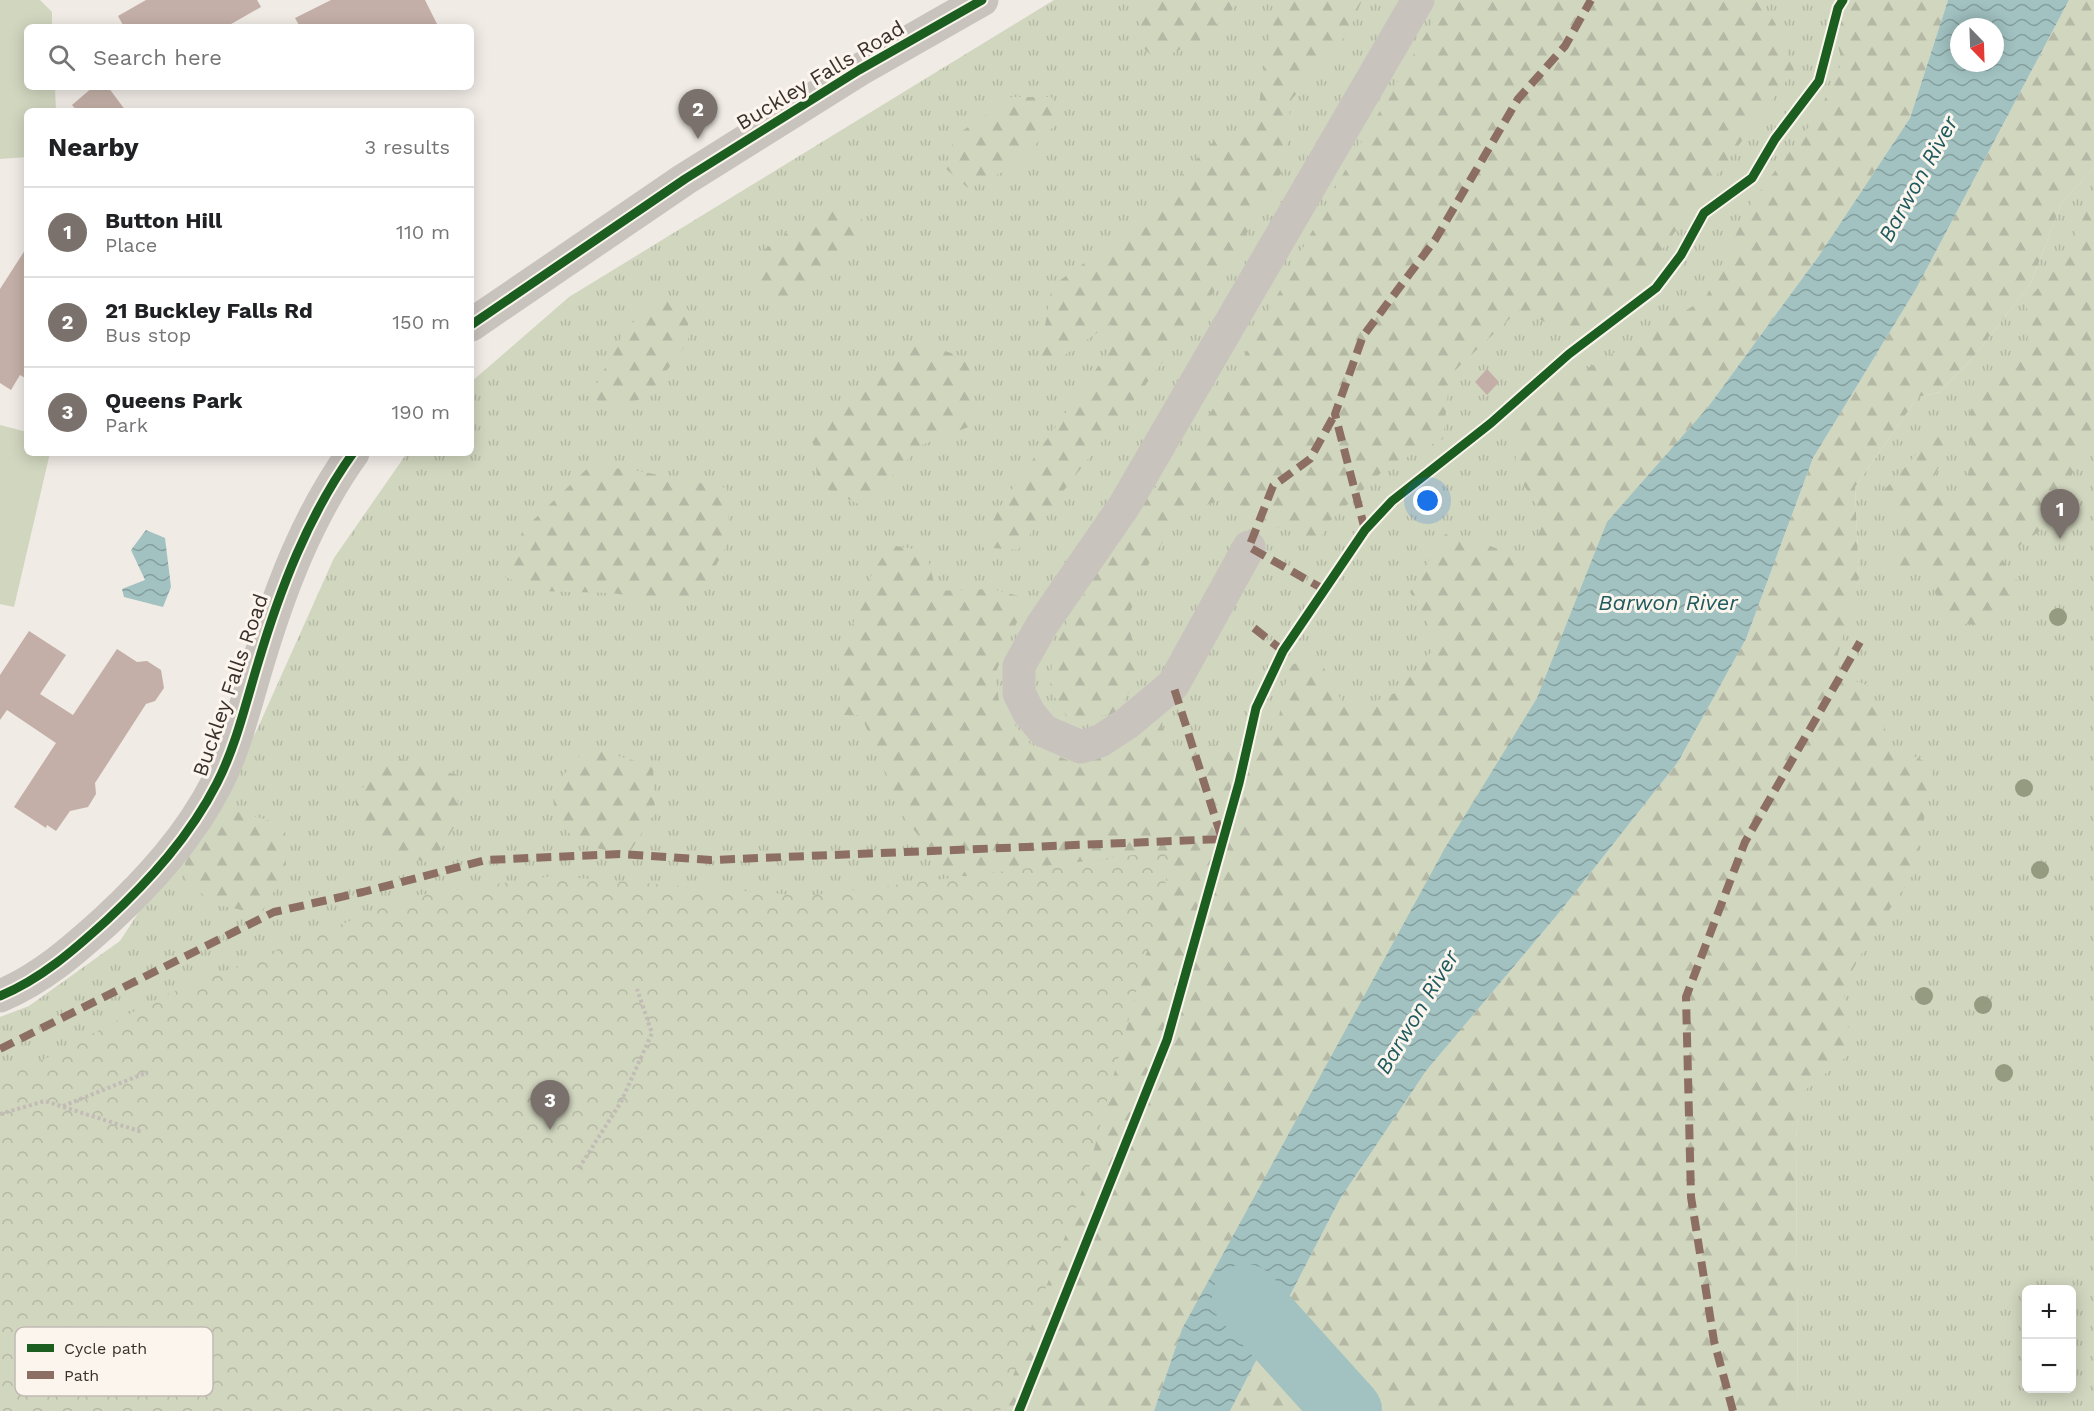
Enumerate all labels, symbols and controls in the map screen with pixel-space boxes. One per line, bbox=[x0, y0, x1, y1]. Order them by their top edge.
street label: Buckley Falls Road bbox=[731, 15, 909, 135]
north arrow bbox=[1950, 18, 2004, 72]
search box bbox=[24, 24, 474, 90]
icon: search bbox=[45, 41, 78, 74]
text: Search here bbox=[93, 45, 222, 70]
pin: 2 bbox=[678, 90, 718, 139]
water label: Barwon River bbox=[1873, 111, 1963, 246]
text: Nearby bbox=[48, 132, 139, 162]
text: 3 results bbox=[365, 135, 450, 159]
text: Button Hill bbox=[105, 208, 222, 233]
text: 1 bbox=[63, 220, 72, 244]
text: 110 m bbox=[396, 220, 450, 244]
text: Place bbox=[105, 233, 157, 257]
text: 21 Buckley Falls Rd bbox=[105, 298, 313, 323]
text: 2 bbox=[62, 310, 73, 334]
text: 150 m bbox=[392, 310, 450, 334]
text: Bus stop bbox=[105, 323, 191, 347]
text: Queens Park bbox=[105, 388, 243, 413]
text: 3 bbox=[62, 400, 73, 424]
text: 190 m bbox=[392, 400, 450, 424]
text: Park bbox=[105, 413, 148, 437]
your location bbox=[1413, 486, 1442, 515]
pin: 1 bbox=[2040, 490, 2080, 539]
street label: Buckley Falls Road bbox=[187, 590, 273, 780]
water label: Barwon River bbox=[1598, 590, 1739, 615]
water label: Barwon River bbox=[1370, 944, 1464, 1078]
pin: 3 bbox=[530, 1080, 570, 1130]
map controls bbox=[2022, 1285, 2076, 1393]
button: + bbox=[2022, 1285, 2076, 1339]
legend bbox=[15, 1327, 213, 1396]
text: Cycle path bbox=[64, 1339, 147, 1358]
button: − bbox=[2022, 1339, 2076, 1393]
text: Path bbox=[64, 1366, 99, 1385]

